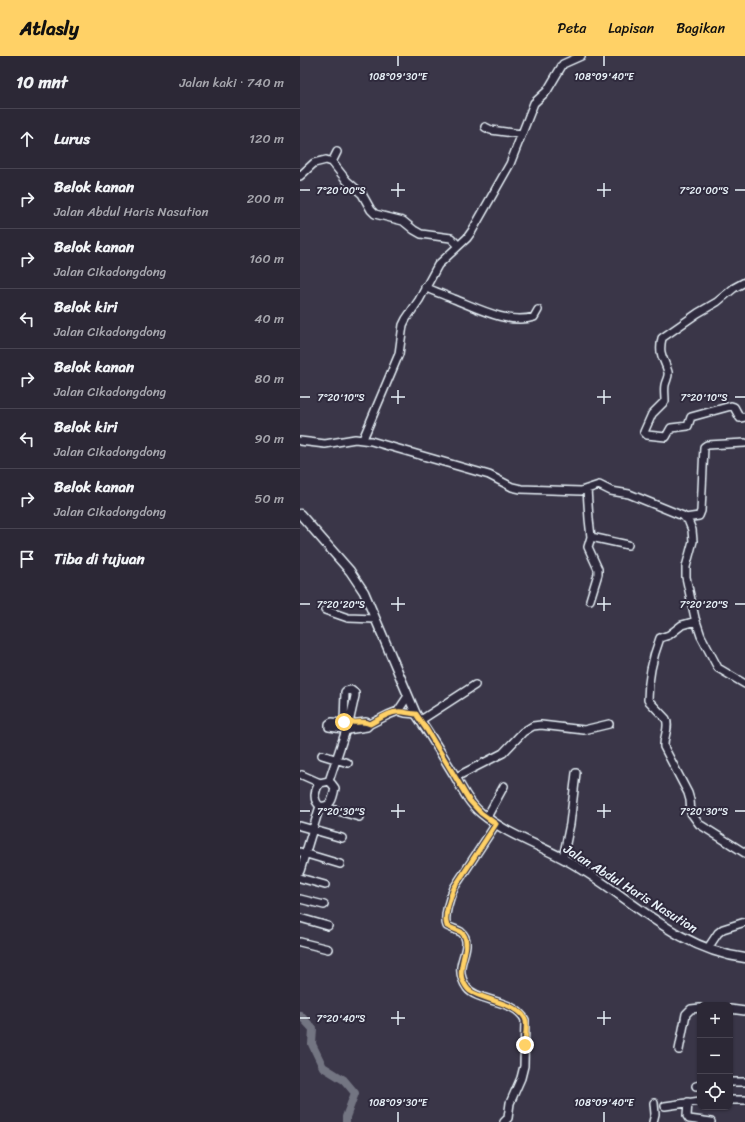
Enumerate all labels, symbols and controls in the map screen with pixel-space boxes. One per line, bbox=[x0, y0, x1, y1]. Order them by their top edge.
text: Atlasly bbox=[20, 12, 79, 45]
text: Peta bbox=[557, 16, 586, 41]
text: Lapisan bbox=[608, 16, 654, 41]
text: Bagikan bbox=[676, 16, 725, 41]
text: 10 mnt bbox=[16, 67, 68, 97]
text: 108°09'30"E bbox=[369, 68, 429, 86]
text: 108°09'40"E bbox=[574, 68, 635, 86]
text: Jalan kaki · 740 m bbox=[179, 71, 284, 94]
text: Lurus bbox=[54, 126, 90, 152]
text: 120 m bbox=[249, 127, 284, 150]
icon: ahead bbox=[16, 128, 38, 150]
text: Belok kanan bbox=[54, 174, 134, 200]
text: 7°20'00"S bbox=[317, 182, 366, 200]
text: 7°20'00"S bbox=[680, 182, 729, 200]
text: 200 m bbox=[247, 187, 284, 210]
icon: right bbox=[16, 188, 38, 210]
text: Jalan Abdul Haris Nasution bbox=[54, 200, 209, 223]
text: Belok kanan bbox=[54, 234, 134, 260]
text: 160 m bbox=[249, 247, 284, 270]
icon: right bbox=[16, 248, 38, 270]
text: Jalan Cikadongdong bbox=[54, 260, 166, 283]
text: Belok kiri bbox=[54, 294, 117, 320]
text: 40 m bbox=[254, 307, 284, 330]
icon: left bbox=[16, 308, 38, 330]
text: Jalan Cikadongdong bbox=[54, 320, 166, 343]
text: Belok kanan bbox=[54, 354, 134, 380]
text: 80 m bbox=[255, 367, 284, 390]
icon: right bbox=[16, 368, 38, 390]
text: Jalan Cikadongdong bbox=[54, 380, 166, 403]
text: 7°20'10"S bbox=[318, 389, 365, 407]
text: 7°20'10"S bbox=[681, 389, 728, 407]
text: Belok kiri bbox=[54, 414, 117, 440]
text: 90 m bbox=[254, 427, 284, 450]
icon: left bbox=[16, 428, 38, 450]
text: Jalan Cikadongdong bbox=[54, 440, 166, 463]
text: Belok kanan bbox=[54, 474, 134, 500]
text: 50 m bbox=[254, 487, 284, 510]
icon: right bbox=[16, 488, 38, 510]
text: Jalan Cikadongdong bbox=[54, 500, 166, 523]
text: Tiba di tujuan bbox=[54, 546, 145, 572]
icon: arrive bbox=[16, 548, 38, 570]
text: 7°20'20"S bbox=[317, 596, 366, 614]
text: 7°20'20"S bbox=[680, 596, 729, 614]
route start bbox=[335, 713, 353, 731]
text: 7°20'30"S bbox=[317, 803, 366, 821]
text: 7°20'30"S bbox=[680, 803, 729, 821]
street label: Jalan Abdul Haris Nasution bbox=[558, 837, 702, 939]
map controls bbox=[697, 1002, 733, 1110]
button: + bbox=[697, 1002, 733, 1038]
text: 7°20'40"S bbox=[317, 1010, 366, 1028]
route end bbox=[516, 1036, 534, 1054]
button: − bbox=[697, 1038, 733, 1074]
button: locate bbox=[697, 1074, 733, 1110]
text: 108°09'30"E bbox=[369, 1094, 429, 1112]
text: 108°09'40"E bbox=[574, 1094, 635, 1112]

